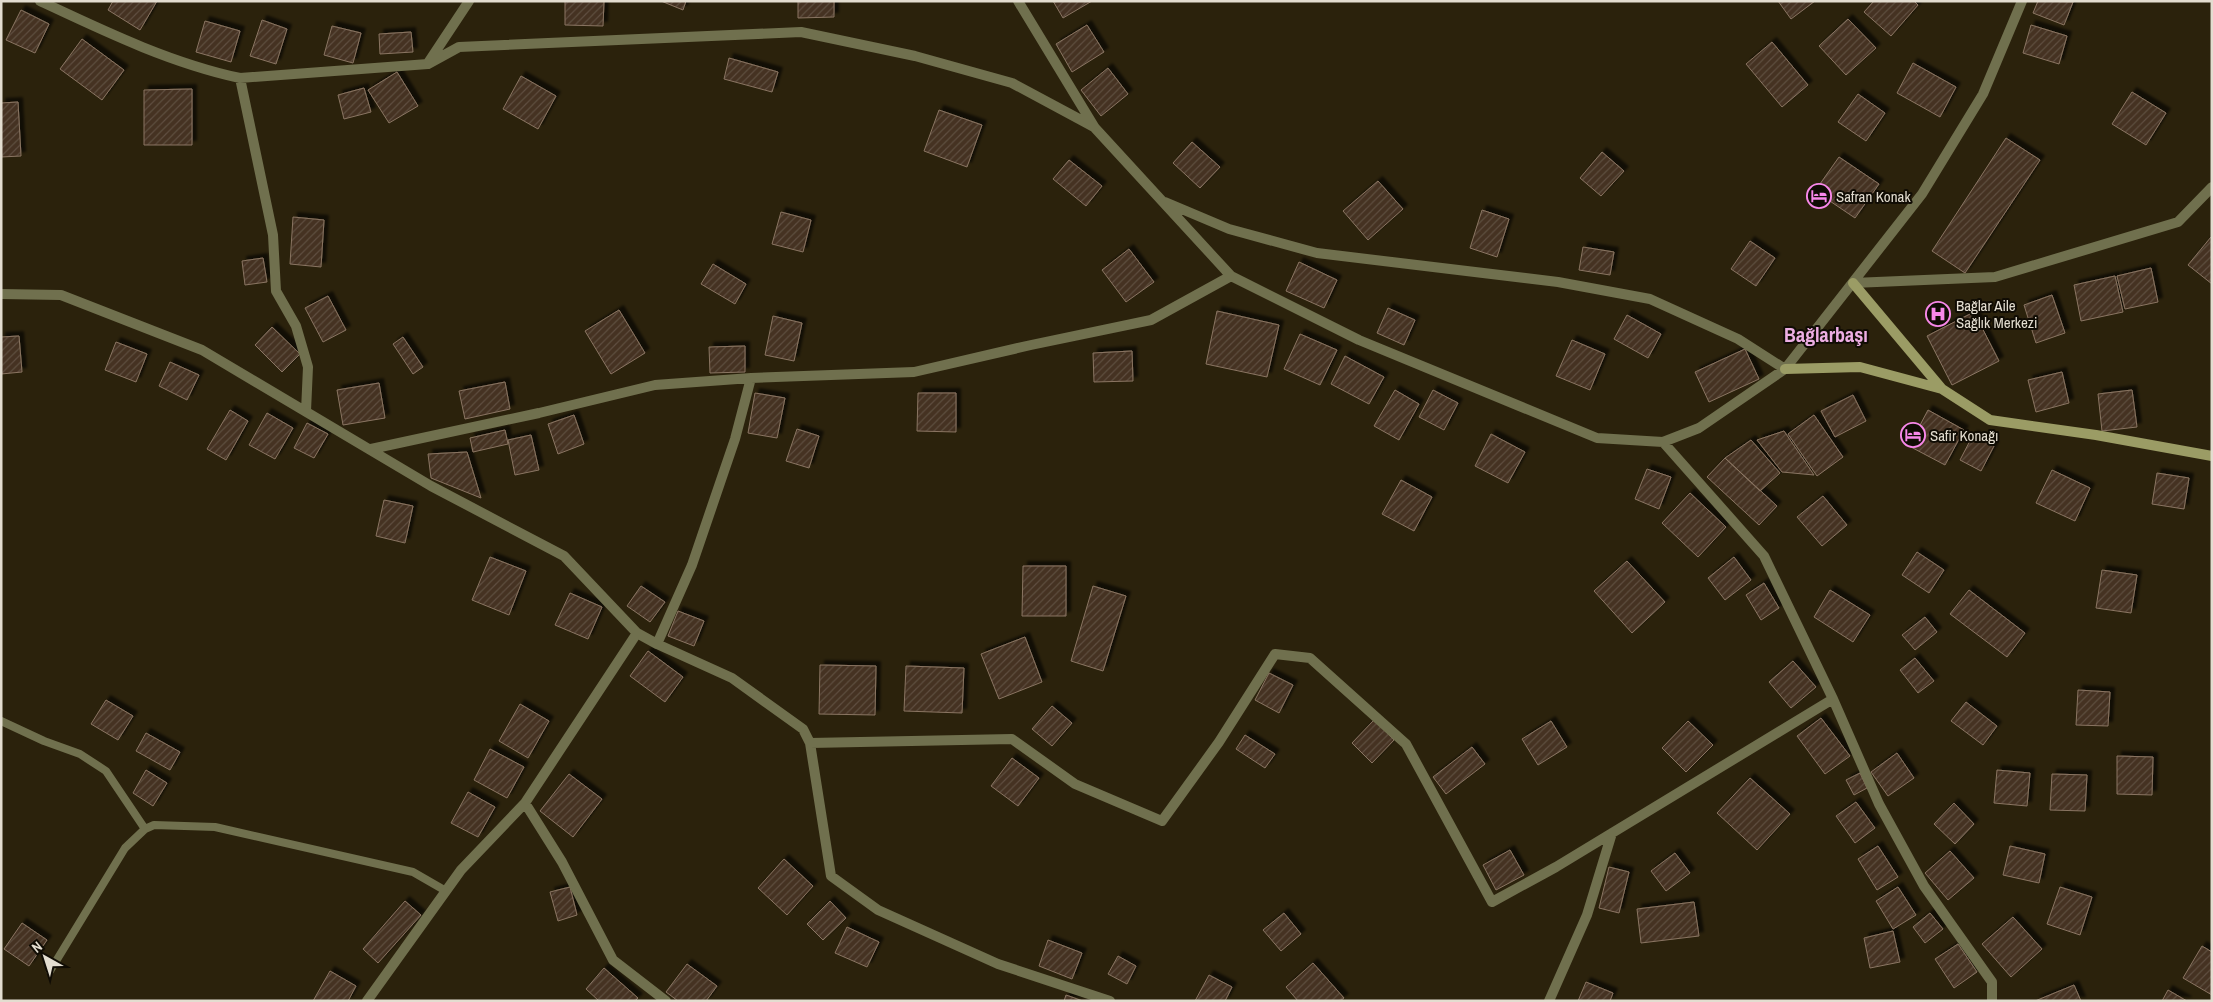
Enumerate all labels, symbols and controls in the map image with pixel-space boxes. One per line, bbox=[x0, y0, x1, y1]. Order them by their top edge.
hotel icon: Safran Konak bbox=[1806, 183, 1832, 209]
place label: Safran Konak bbox=[1836, 186, 1911, 207]
place label: Bağlar Aile Sağlık Merkezi bbox=[1956, 295, 2037, 333]
hospital icon: Bağlar Aile Sağlık Merkezi bbox=[1925, 301, 1951, 327]
district label: Bağlarbaşı bbox=[1784, 321, 1868, 348]
hotel icon: Safir Konağı bbox=[1900, 422, 1926, 448]
place label: Safir Konağı bbox=[1930, 425, 1998, 446]
north arrow bbox=[20, 932, 70, 982]
text: N bbox=[28, 937, 46, 957]

